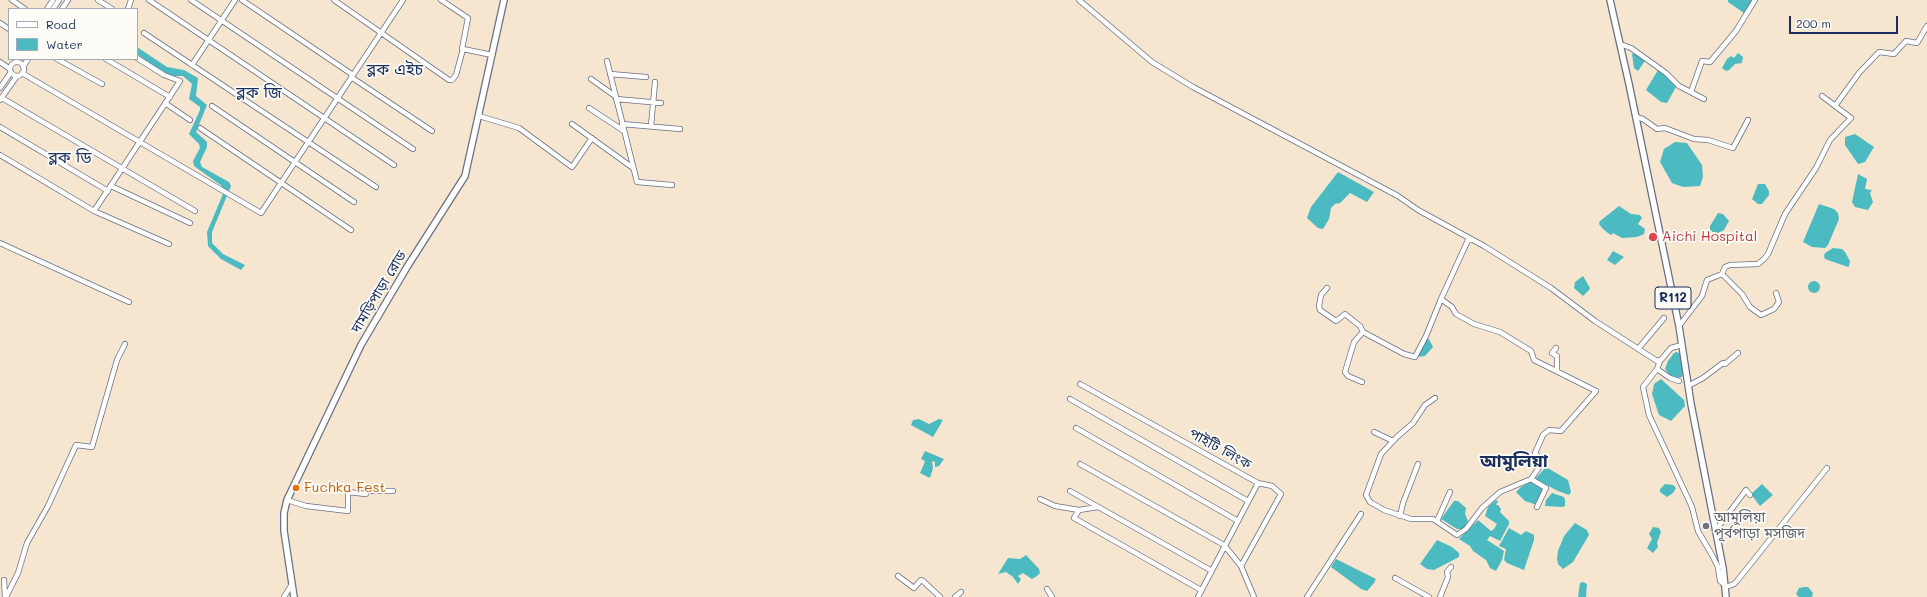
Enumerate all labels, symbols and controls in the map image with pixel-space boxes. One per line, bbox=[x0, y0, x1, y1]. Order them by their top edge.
legend bbox=[8, 8, 138, 60]
scale bar bbox=[1791, 8, 1900, 34]
text: 200 m bbox=[1796, 15, 1831, 31]
text: Road bbox=[46, 16, 76, 32]
text: Water bbox=[46, 36, 83, 52]
district label: ব্লক এইচ bbox=[367, 60, 423, 80]
district label: ব্লক জি bbox=[236, 83, 282, 103]
district label: ব্লক ডি bbox=[48, 148, 92, 168]
place label: Aichi Hospital bbox=[1662, 229, 1757, 245]
marker: Aichi Hospital bbox=[1647, 231, 1659, 243]
street label: দামড়িপাড়া রোড bbox=[348, 248, 410, 336]
road number: R112 bbox=[1655, 287, 1691, 309]
street label: পাইটি লিংক bbox=[1186, 425, 1254, 473]
district label: আমুলিয়া bbox=[1480, 450, 1548, 472]
place label: Fuchka Fest bbox=[304, 480, 386, 496]
marker: Fuchka Fest bbox=[291, 483, 301, 493]
place label: আমুলিয়া পূর্বপাড়া মসজিদ bbox=[1714, 510, 1805, 542]
marker: আমুলিয়া পূর্বপাড়া মসজিদ bbox=[1701, 521, 1711, 531]

